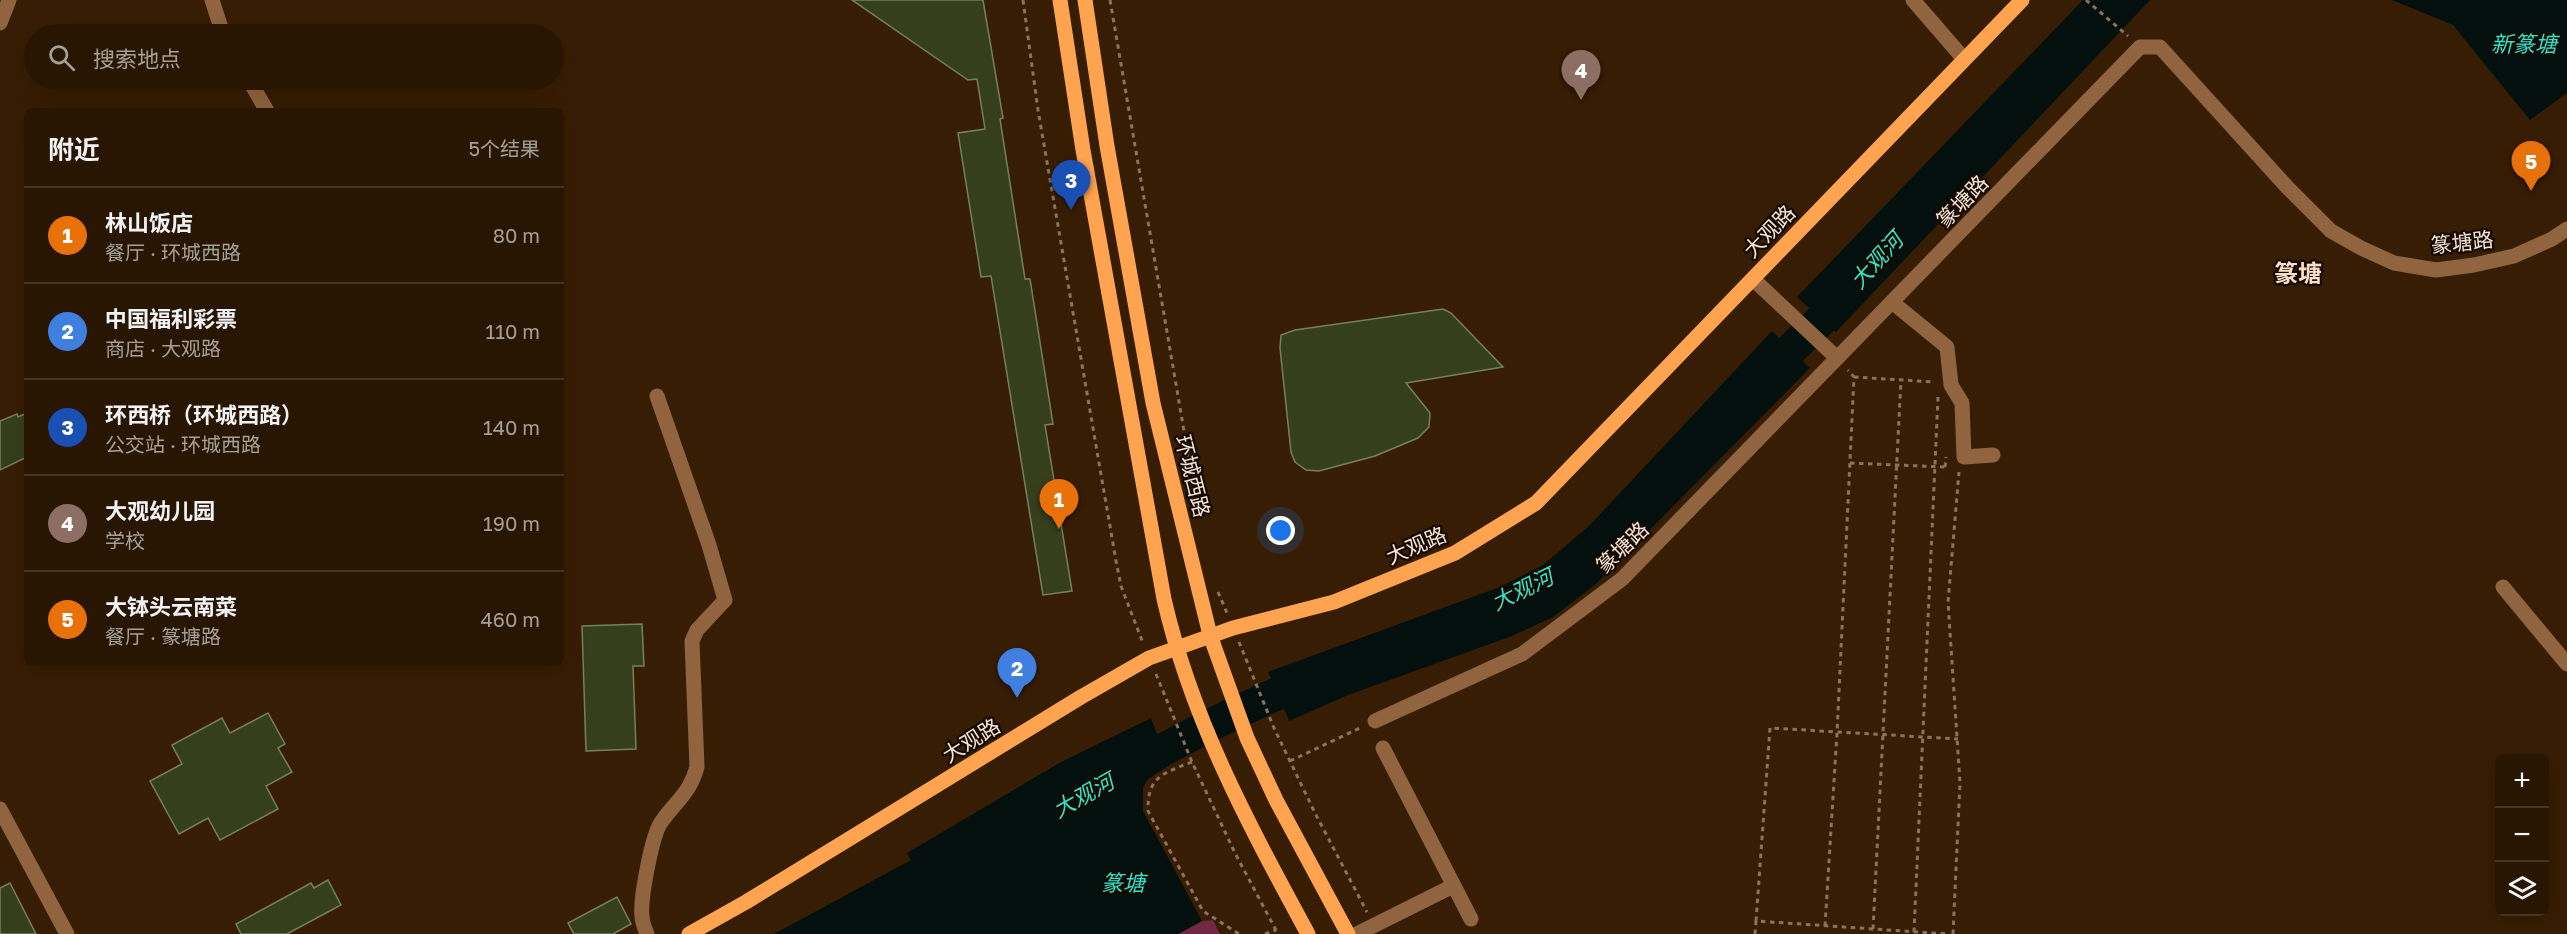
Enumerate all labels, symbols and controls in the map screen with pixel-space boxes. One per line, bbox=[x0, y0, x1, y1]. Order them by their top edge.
search box bbox=[24, 24, 564, 90]
water label: 新篆塘 bbox=[2491, 30, 2561, 57]
icon: search bbox=[45, 41, 78, 74]
text: 搜索地点 bbox=[93, 45, 181, 72]
pin: 4 bbox=[1562, 51, 1600, 100]
text: 附近 bbox=[48, 134, 100, 165]
text: 5个结果 bbox=[468, 136, 540, 160]
pin: 5 bbox=[2512, 142, 2550, 191]
pin: 3 bbox=[1052, 160, 1090, 210]
street label: 篆塘路 bbox=[1931, 169, 1993, 233]
street label: 大观路 bbox=[1738, 199, 1800, 263]
text: 林山饭店 bbox=[105, 209, 193, 236]
text: 1 bbox=[62, 223, 73, 247]
text: 80 m bbox=[493, 223, 540, 247]
water label: 大观河 bbox=[1844, 223, 1911, 294]
street label: 篆塘路 bbox=[2429, 226, 2495, 258]
text: 餐厅 · 环城西路 bbox=[105, 240, 241, 264]
district label: 篆塘 bbox=[2274, 258, 2322, 287]
text: 中国福利彩票 bbox=[105, 305, 237, 332]
text: 2 bbox=[61, 319, 74, 343]
text: 110 m bbox=[486, 319, 540, 343]
text: 商店 · 大观路 bbox=[105, 336, 221, 360]
text: 环西桥（环城西路） bbox=[105, 401, 303, 428]
text: 3 bbox=[61, 415, 74, 439]
text: 140 m bbox=[483, 415, 540, 439]
text: 公交站 · 环城西路 bbox=[105, 432, 261, 456]
street label: 环城西路 bbox=[1170, 432, 1216, 520]
pin: 1 bbox=[1040, 480, 1078, 529]
text: 大观幼儿园 bbox=[105, 497, 215, 524]
text: 4 bbox=[61, 511, 74, 535]
text: 190 m bbox=[483, 511, 540, 535]
your location bbox=[1266, 516, 1295, 545]
street label: 篆塘路 bbox=[1590, 516, 1654, 578]
street label: 大观路 bbox=[1382, 521, 1450, 569]
text: 学校 bbox=[105, 528, 145, 552]
water label: 大观河 bbox=[1486, 561, 1561, 616]
text: 大钵头云南菜 bbox=[105, 593, 237, 620]
text: 5 bbox=[61, 607, 74, 631]
text: 460 m bbox=[481, 607, 540, 631]
text: 餐厅 · 篆塘路 bbox=[105, 624, 221, 648]
pin: 2 bbox=[998, 648, 1036, 698]
street label: 大观路 bbox=[937, 712, 1005, 768]
map controls bbox=[2495, 754, 2549, 916]
button: + bbox=[2495, 754, 2549, 808]
water label: 大观河 bbox=[1048, 765, 1122, 823]
button: − bbox=[2495, 808, 2549, 862]
button: layers bbox=[2495, 862, 2549, 916]
water label: 篆塘 bbox=[1101, 869, 1149, 896]

